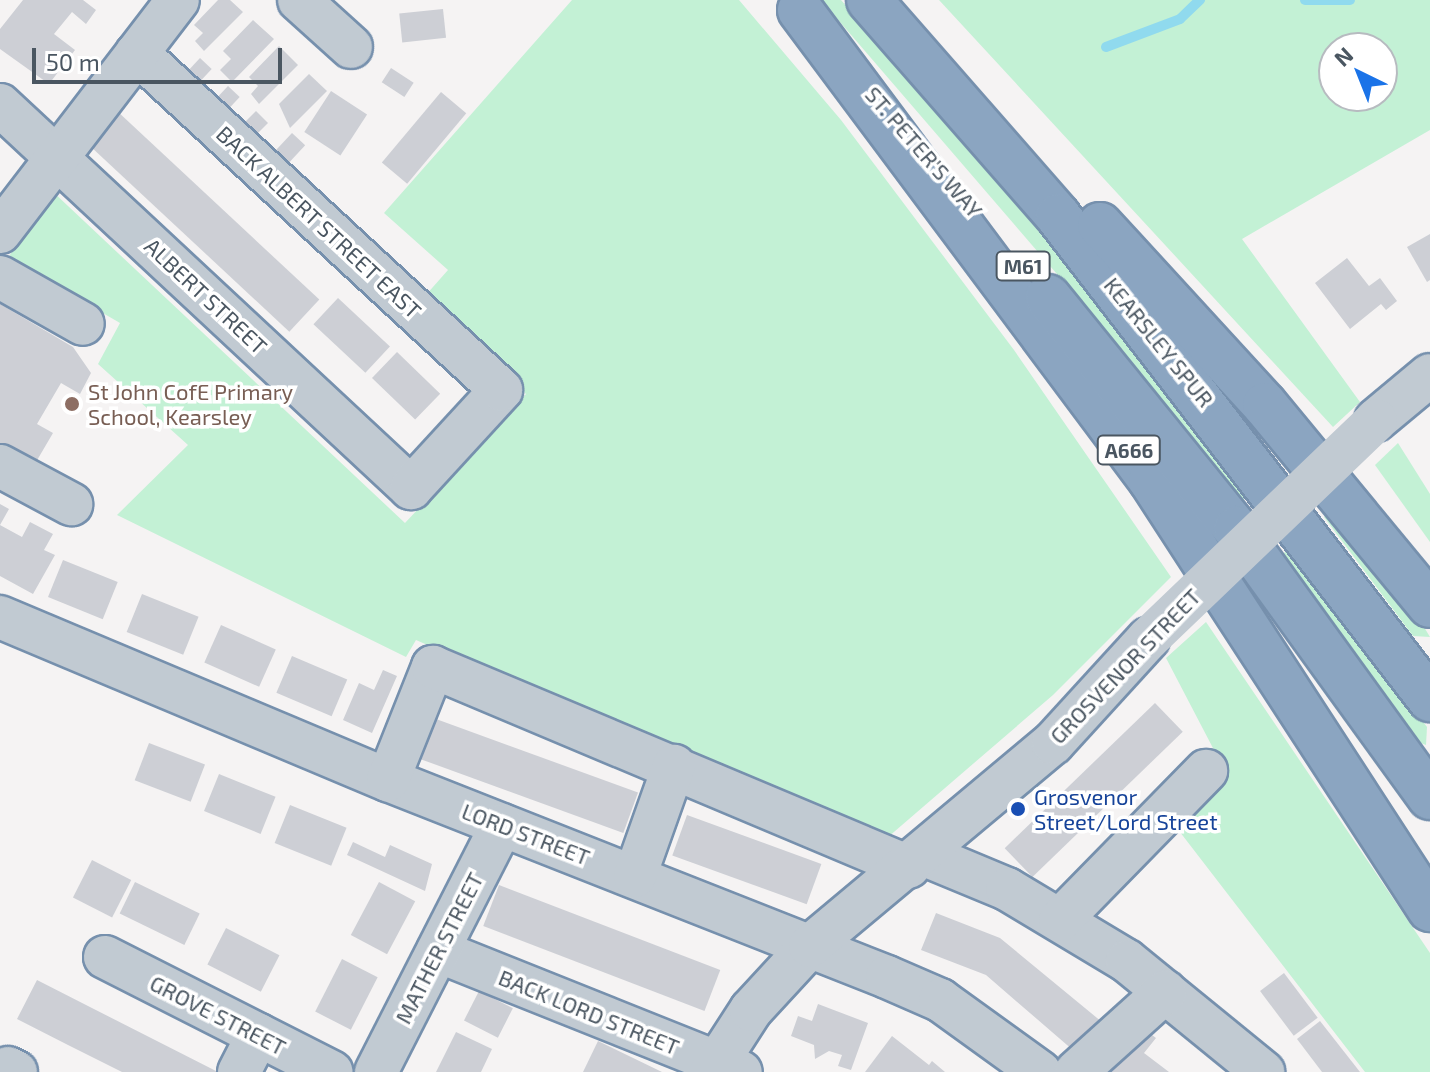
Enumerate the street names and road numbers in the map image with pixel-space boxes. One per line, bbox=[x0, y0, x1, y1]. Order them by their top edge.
street label: ST. PETER'S WAY bbox=[860, 81, 988, 223]
street label: BACK ALBERT STREET EAST bbox=[211, 120, 427, 324]
street label: ALBERT STREET bbox=[139, 232, 273, 360]
road number: M61 bbox=[995, 250, 1051, 282]
street label: KEARSLEY SPUR bbox=[1099, 272, 1219, 412]
road number: A666 bbox=[1095, 434, 1163, 466]
street label: GROSVENOR STREET bbox=[1044, 583, 1206, 749]
street label: LORD STREET bbox=[458, 798, 594, 870]
street label: MATHER STREET bbox=[390, 868, 488, 1028]
street label: BACK LORD STREET bbox=[495, 964, 683, 1060]
street label: GROVE STREET bbox=[146, 969, 290, 1061]

